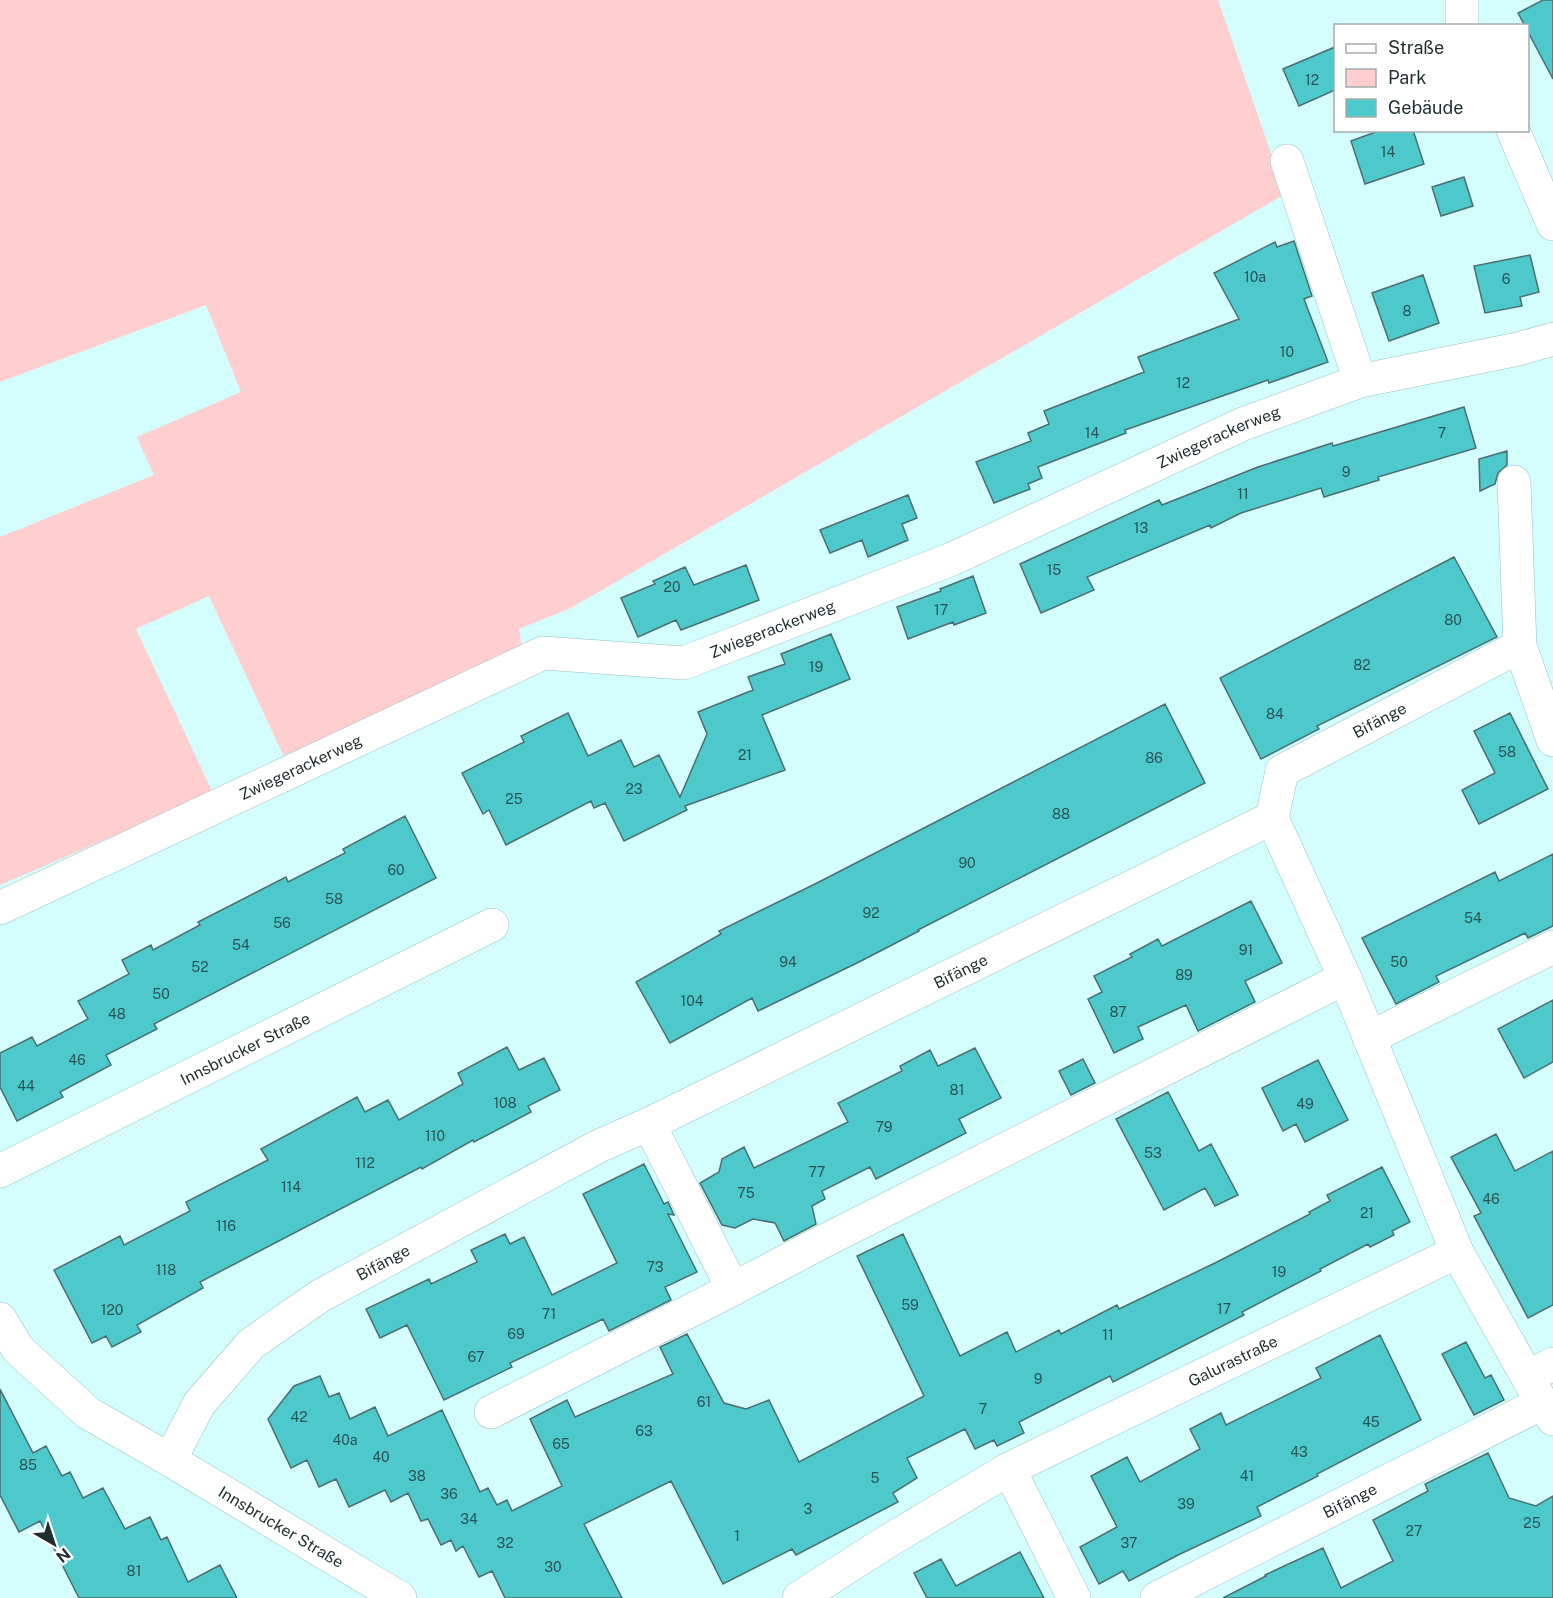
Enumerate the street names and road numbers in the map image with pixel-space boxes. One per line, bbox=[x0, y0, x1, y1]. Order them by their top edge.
street label: Zwiegerackerweg bbox=[1154, 402, 1283, 472]
street label: Zwiegerackerweg bbox=[707, 596, 838, 662]
street label: Bifänge bbox=[1349, 698, 1409, 742]
street label: Zwiegerackerweg bbox=[236, 730, 365, 804]
street label: Bifänge bbox=[930, 950, 991, 992]
street label: Innsbrucker Straße bbox=[177, 1008, 313, 1089]
street label: Bifänge bbox=[353, 1240, 413, 1284]
street label: Galurastraße bbox=[1185, 1331, 1280, 1390]
street label: Bifänge bbox=[1320, 1479, 1380, 1522]
street label: Innsbrucker Straße bbox=[215, 1482, 347, 1572]

